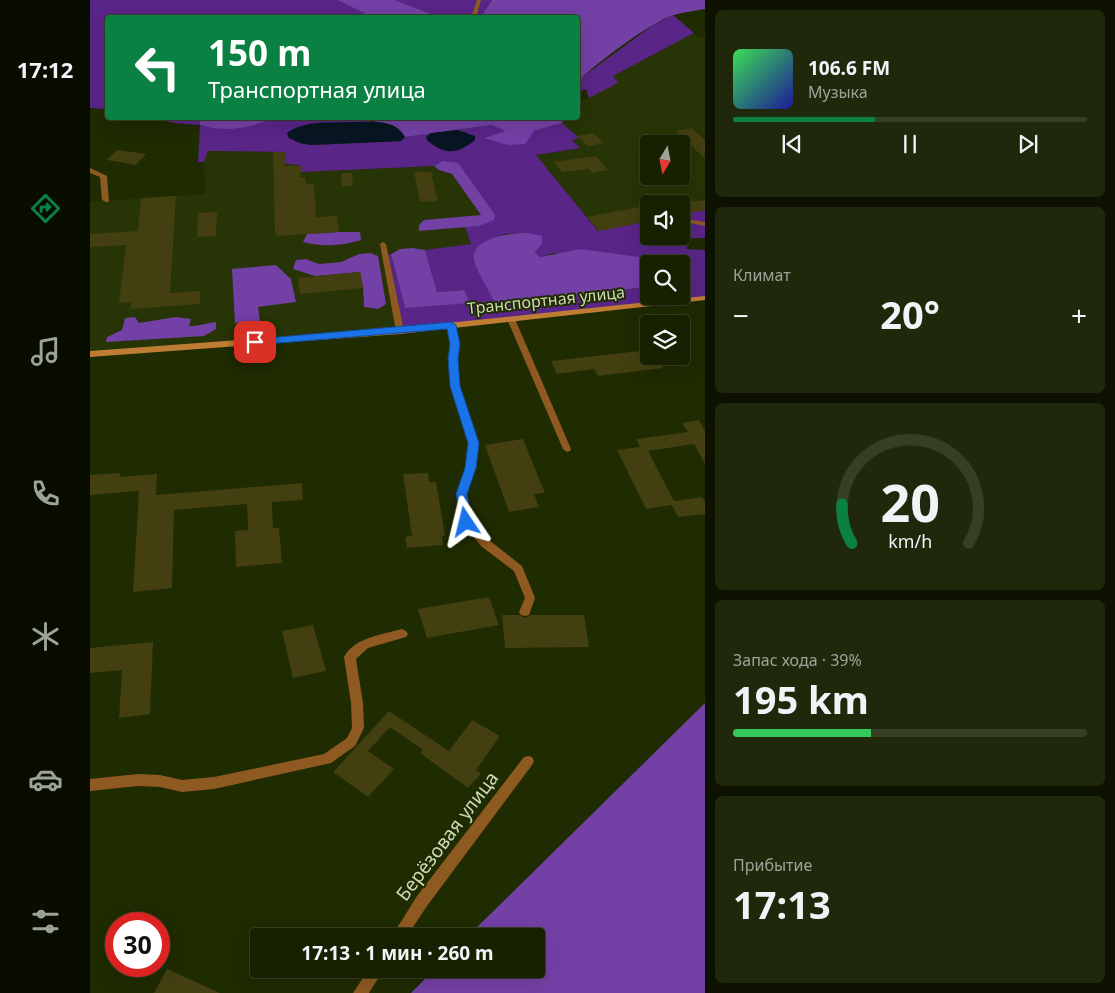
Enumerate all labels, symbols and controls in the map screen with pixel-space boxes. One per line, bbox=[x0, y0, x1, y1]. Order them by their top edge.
text: 150 m bbox=[208, 29, 311, 76]
icon: left bbox=[125, 35, 190, 100]
text: 17:12 bbox=[17, 54, 73, 84]
text: 106.6 FM bbox=[808, 55, 890, 81]
text: Транспортная улица bbox=[208, 74, 426, 104]
text: Музыка bbox=[808, 81, 868, 103]
icon: previous bbox=[778, 130, 806, 158]
icon: pause bbox=[896, 130, 924, 158]
icon: next bbox=[1014, 130, 1042, 158]
north arrow bbox=[640, 135, 690, 185]
map controls bbox=[640, 135, 690, 365]
icon: directions bbox=[28, 191, 63, 226]
button: sound bbox=[640, 195, 690, 245]
button: search bbox=[640, 255, 690, 305]
text: Климат bbox=[733, 264, 791, 286]
street label: Транспортная улица bbox=[466, 281, 626, 319]
text: 20° bbox=[880, 288, 940, 340]
text: − bbox=[733, 296, 749, 334]
text: + bbox=[1071, 296, 1087, 334]
button: layers bbox=[640, 315, 690, 365]
pin bbox=[234, 321, 276, 363]
icon: arrive bbox=[241, 328, 269, 356]
icon: music bbox=[28, 334, 63, 369]
text: 20 bbox=[880, 466, 940, 537]
icon: phone bbox=[28, 476, 63, 511]
position arrow bbox=[439, 495, 491, 547]
text: km/h bbox=[888, 529, 932, 553]
icon: climate bbox=[28, 619, 63, 654]
text: Запас хода · 39% bbox=[733, 649, 862, 671]
text: 195 km bbox=[733, 673, 869, 725]
icon: car bbox=[28, 762, 63, 797]
street label: Берёзовая улица bbox=[390, 766, 504, 906]
text: Прибытие bbox=[733, 854, 812, 876]
text: 17:13 bbox=[733, 878, 831, 930]
icon: filters bbox=[28, 904, 63, 939]
speed limit sign: 30 bbox=[105, 912, 170, 977]
text: 17:13 · 1 мин · 260 m bbox=[301, 940, 494, 966]

